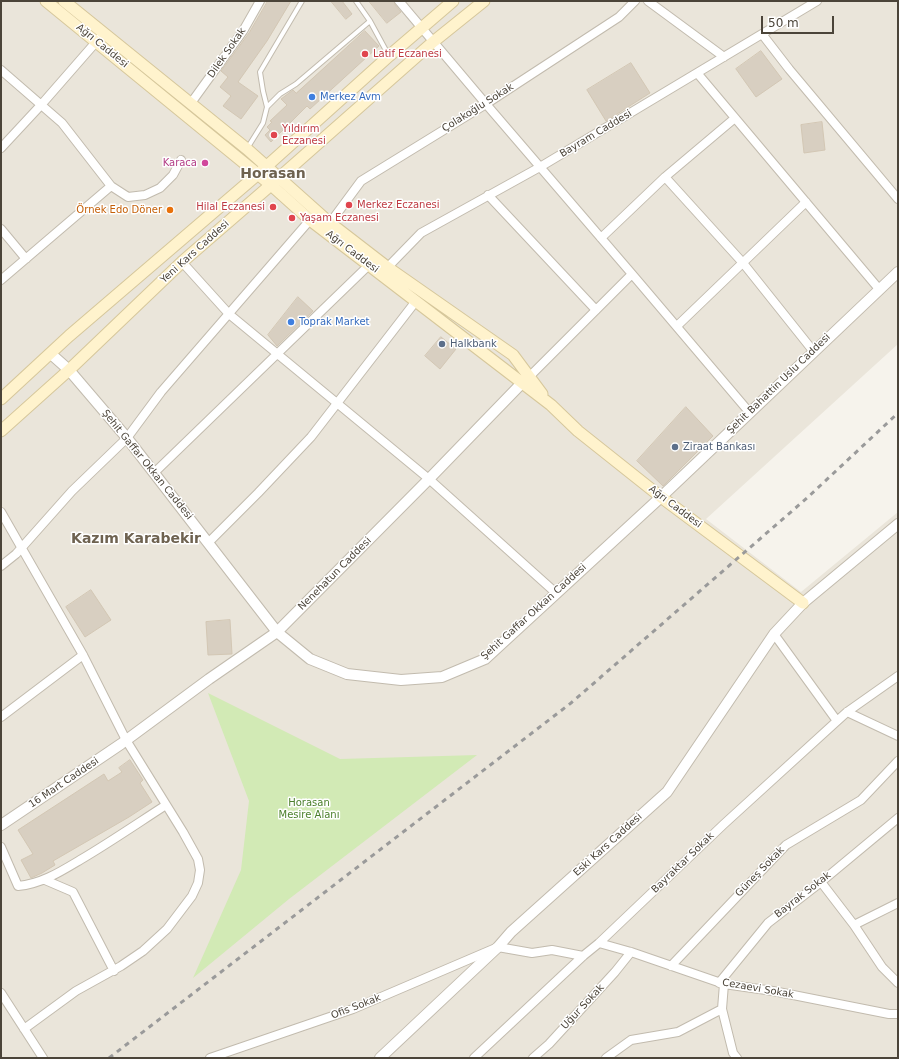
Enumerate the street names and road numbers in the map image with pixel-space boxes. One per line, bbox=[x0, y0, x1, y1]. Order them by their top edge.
street label: Ağrı Caddesi bbox=[74, 21, 130, 71]
street label: Dilek Sokak bbox=[205, 26, 249, 80]
street label: Çolakoğlu Sokak bbox=[440, 81, 516, 135]
street label: Bayram Caddesi bbox=[558, 108, 634, 160]
street label: Yeni Kars Caddesi bbox=[158, 218, 232, 286]
street label: Ağrı Caddesi bbox=[323, 228, 381, 276]
street label: Şehit Bahattin Uslu Caddesi bbox=[725, 331, 833, 437]
street label: Şehit Gaffar Okkan Caddesi bbox=[99, 408, 195, 522]
street label: Ağrı Caddesi bbox=[646, 483, 704, 531]
street label: Nenehatun Caddesi bbox=[296, 535, 374, 613]
street label: Şehit Gaffar Okkan Caddesi bbox=[479, 561, 589, 663]
street label: 16 Mart Caddesi bbox=[27, 755, 101, 811]
street label: Eski Kars Caddesi bbox=[571, 811, 645, 879]
street label: Bayraktar Sokak bbox=[649, 830, 717, 896]
street label: Güneş Sokak bbox=[733, 844, 787, 900]
street label: Bayrak Sokak bbox=[772, 869, 834, 921]
street label: Cezaevi Sokak bbox=[721, 977, 795, 1001]
street label: Uğur Sokak bbox=[559, 982, 607, 1032]
street label: Ofis Sokak bbox=[329, 992, 383, 1022]

